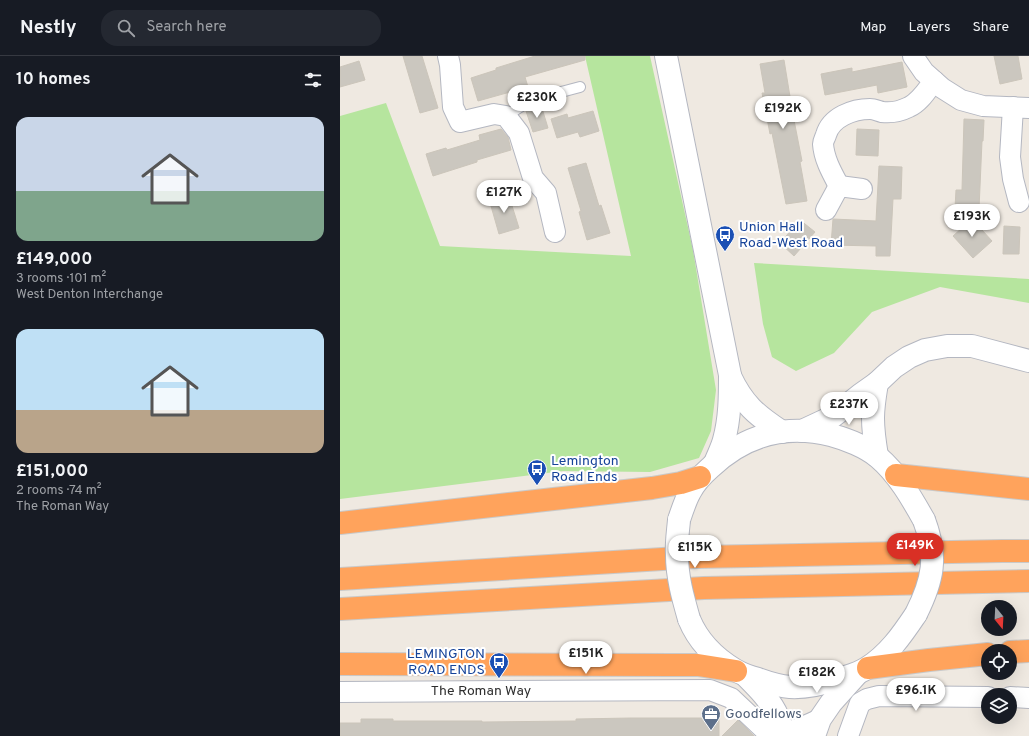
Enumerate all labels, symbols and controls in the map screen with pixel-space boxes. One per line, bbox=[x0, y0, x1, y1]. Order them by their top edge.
search box bbox=[101, 10, 381, 46]
text: Nestly bbox=[20, 16, 77, 40]
icon: search bbox=[115, 17, 137, 39]
text: Search here bbox=[147, 18, 227, 37]
text: Map bbox=[860, 19, 886, 36]
text: Layers bbox=[908, 19, 950, 36]
text: Share bbox=[972, 19, 1009, 36]
text: 10 homes bbox=[16, 69, 91, 91]
icon: filters bbox=[302, 69, 324, 91]
pin: £230K bbox=[509, 85, 565, 119]
text: £230K bbox=[516, 90, 558, 106]
pin: £192K bbox=[755, 96, 811, 130]
text: £192K bbox=[764, 101, 802, 117]
icon: home bbox=[134, 143, 206, 215]
pin: £127K bbox=[476, 180, 532, 214]
text: £127K bbox=[485, 185, 523, 201]
pin: £193K bbox=[944, 204, 1000, 238]
text: £193K bbox=[953, 209, 991, 225]
place label: Union Hall Road-West Road bbox=[739, 219, 843, 252]
bus stop icon: Union Hall Road-West Road bbox=[714, 224, 736, 252]
text: £149,000 bbox=[16, 249, 92, 271]
text: 3 rooms · 101 m² bbox=[16, 271, 106, 287]
text: West Denton Interchange bbox=[16, 287, 163, 303]
icon: home bbox=[134, 355, 206, 427]
pin: £237K bbox=[821, 392, 877, 426]
text: £237K bbox=[829, 397, 869, 413]
place label: Lemington Road Ends bbox=[551, 453, 619, 486]
bus stop icon: Lemington Road Ends bbox=[526, 458, 548, 486]
text: £151,000 bbox=[16, 461, 88, 483]
text: 2 rooms · 74 m² bbox=[16, 483, 101, 499]
text: The Roman Way bbox=[16, 499, 109, 515]
pin: £149K bbox=[887, 533, 943, 567]
pin: £115K bbox=[667, 535, 723, 569]
text: £149K bbox=[896, 538, 934, 554]
text: £115K bbox=[677, 540, 713, 556]
north arrow bbox=[981, 600, 1017, 636]
map controls bbox=[981, 600, 1017, 724]
pin: £151K bbox=[558, 641, 614, 675]
button: locate bbox=[981, 644, 1017, 680]
place label: LEMINGTON ROAD ENDS bbox=[407, 646, 485, 679]
text: £151K bbox=[568, 646, 604, 662]
bus stop icon: LEMINGTON ROAD ENDS bbox=[488, 651, 510, 679]
pin: £182K bbox=[789, 660, 845, 694]
text: £182K bbox=[798, 665, 836, 681]
pin: £96.1K bbox=[883, 678, 949, 712]
street label: The Roman Way bbox=[431, 683, 531, 700]
text: £96.1K bbox=[895, 683, 937, 699]
button: layers bbox=[981, 688, 1017, 724]
office icon: Goodfellows bbox=[700, 703, 722, 731]
place label: Goodfellows bbox=[725, 706, 802, 723]

